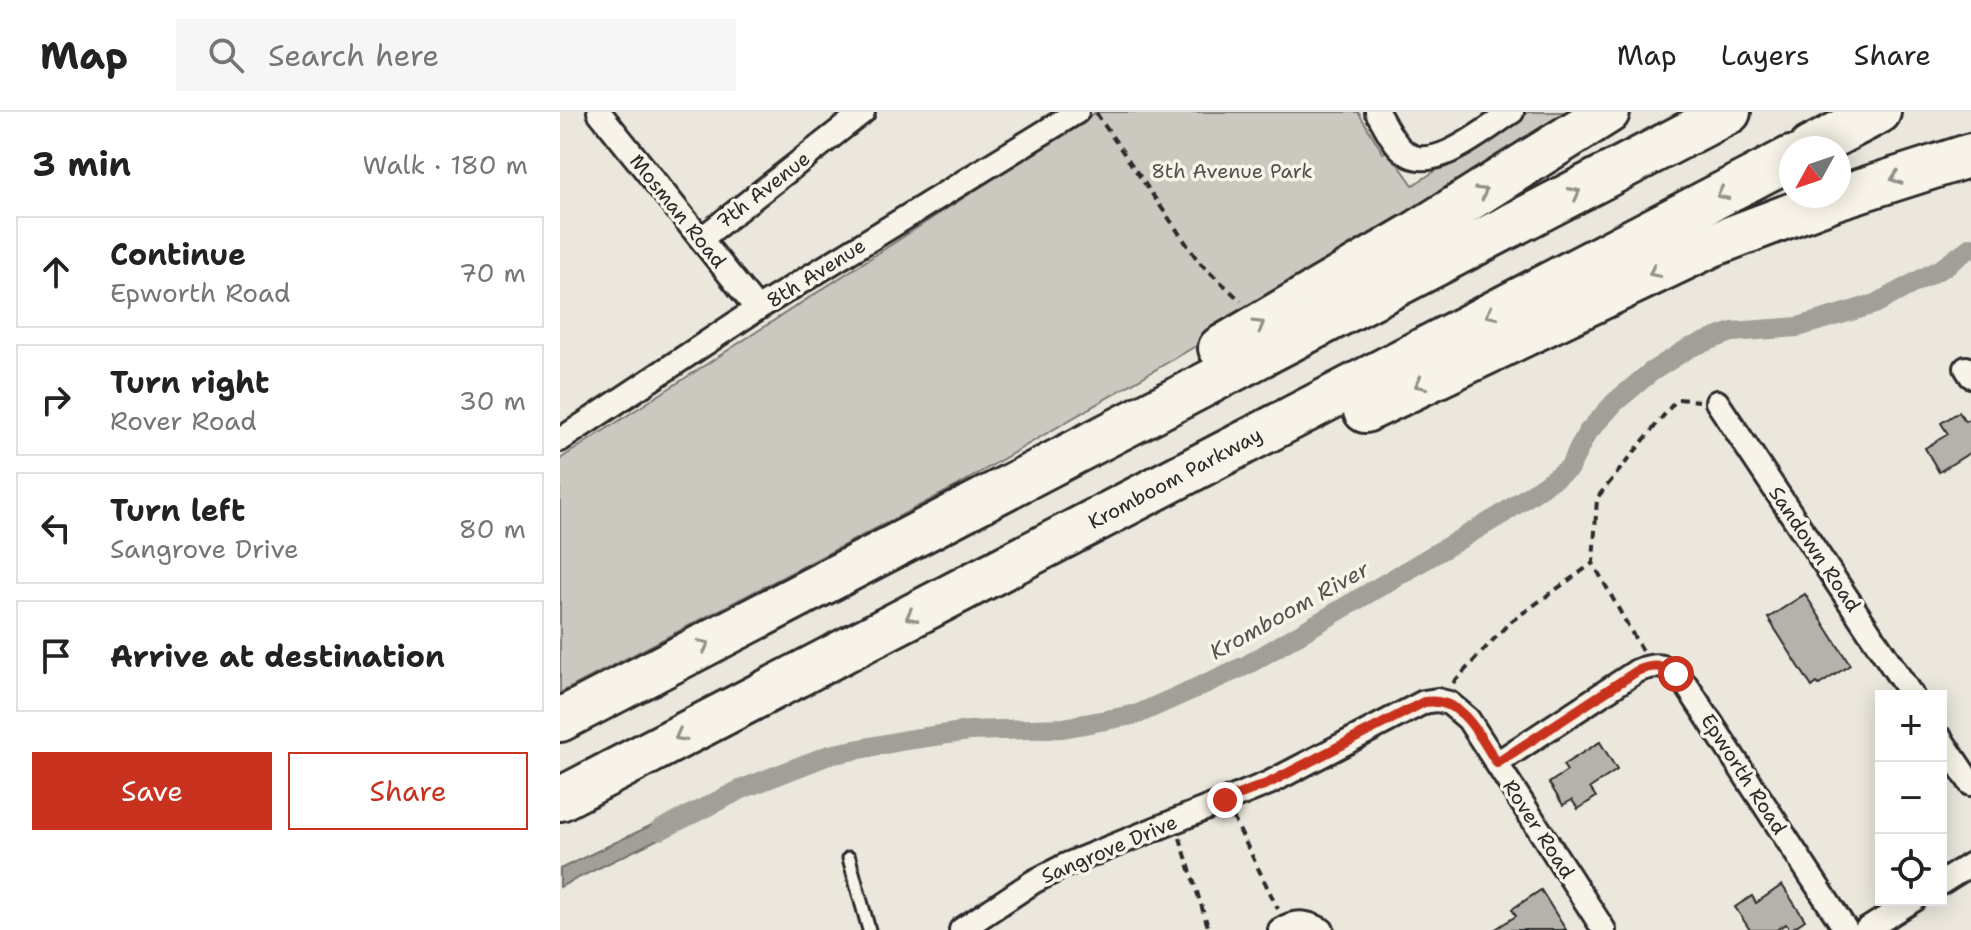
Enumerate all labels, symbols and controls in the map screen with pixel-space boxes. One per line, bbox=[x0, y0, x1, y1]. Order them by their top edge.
search box bbox=[176, 19, 736, 91]
text: Map bbox=[40, 30, 128, 81]
icon: search bbox=[204, 33, 248, 77]
text: Search here bbox=[268, 35, 439, 76]
text: Map bbox=[1617, 36, 1677, 74]
text: Layers bbox=[1721, 36, 1810, 74]
text: Share bbox=[1854, 36, 1931, 74]
north arrow bbox=[1779, 136, 1851, 208]
text: 3 min bbox=[32, 141, 131, 187]
street label: 7th Avenue bbox=[711, 145, 815, 235]
text: Walk · 180 m bbox=[363, 147, 528, 182]
street label: Mosman Road bbox=[624, 149, 732, 274]
park label: 8th Avenue Park bbox=[1151, 158, 1313, 184]
one-way arrow bbox=[1890, 168, 1904, 184]
one-way arrow bbox=[1715, 184, 1730, 199]
one-way arrow bbox=[1473, 186, 1488, 201]
one-way arrow bbox=[1567, 187, 1581, 202]
street label: 8th Avenue bbox=[762, 232, 870, 314]
text: Continue bbox=[110, 234, 246, 275]
icon: ahead bbox=[34, 250, 78, 294]
text: 70 m bbox=[459, 255, 526, 290]
one-way arrow bbox=[1648, 262, 1663, 278]
text: Epworth Road bbox=[110, 275, 290, 310]
one-way arrow bbox=[1485, 304, 1500, 319]
one-way arrow bbox=[1250, 319, 1265, 335]
text: Turn right bbox=[110, 362, 269, 403]
one-way arrow bbox=[1413, 374, 1428, 390]
icon: right bbox=[34, 378, 78, 422]
text: 30 m bbox=[459, 383, 526, 418]
text: Rover Road bbox=[110, 403, 257, 438]
street label: Kromboom Parkway bbox=[1084, 421, 1266, 535]
street label: Sandown Road bbox=[1763, 481, 1867, 617]
text: Turn left bbox=[110, 490, 245, 531]
icon: left bbox=[34, 506, 78, 550]
text: 80 m bbox=[459, 511, 526, 546]
text: Sangrove Drive bbox=[110, 531, 299, 566]
water label: Kromboom River bbox=[1204, 554, 1375, 666]
one-way arrow bbox=[904, 607, 919, 622]
icon: arrive bbox=[34, 634, 78, 678]
text: Arrive at destination bbox=[110, 636, 445, 677]
one-way arrow bbox=[695, 639, 710, 654]
route start bbox=[1658, 656, 1694, 692]
map controls bbox=[1875, 690, 1947, 906]
button: + bbox=[1875, 690, 1947, 762]
street label: Epworth Road bbox=[1695, 709, 1793, 840]
one-way arrow bbox=[674, 727, 689, 742]
button: Save bbox=[32, 752, 272, 830]
button: Share bbox=[288, 752, 528, 830]
button: − bbox=[1875, 762, 1947, 834]
street label: Rover Road bbox=[1497, 775, 1581, 884]
route end bbox=[1207, 782, 1243, 818]
street label: Sangrove Drive bbox=[1037, 809, 1181, 889]
button: locate bbox=[1875, 834, 1947, 906]

